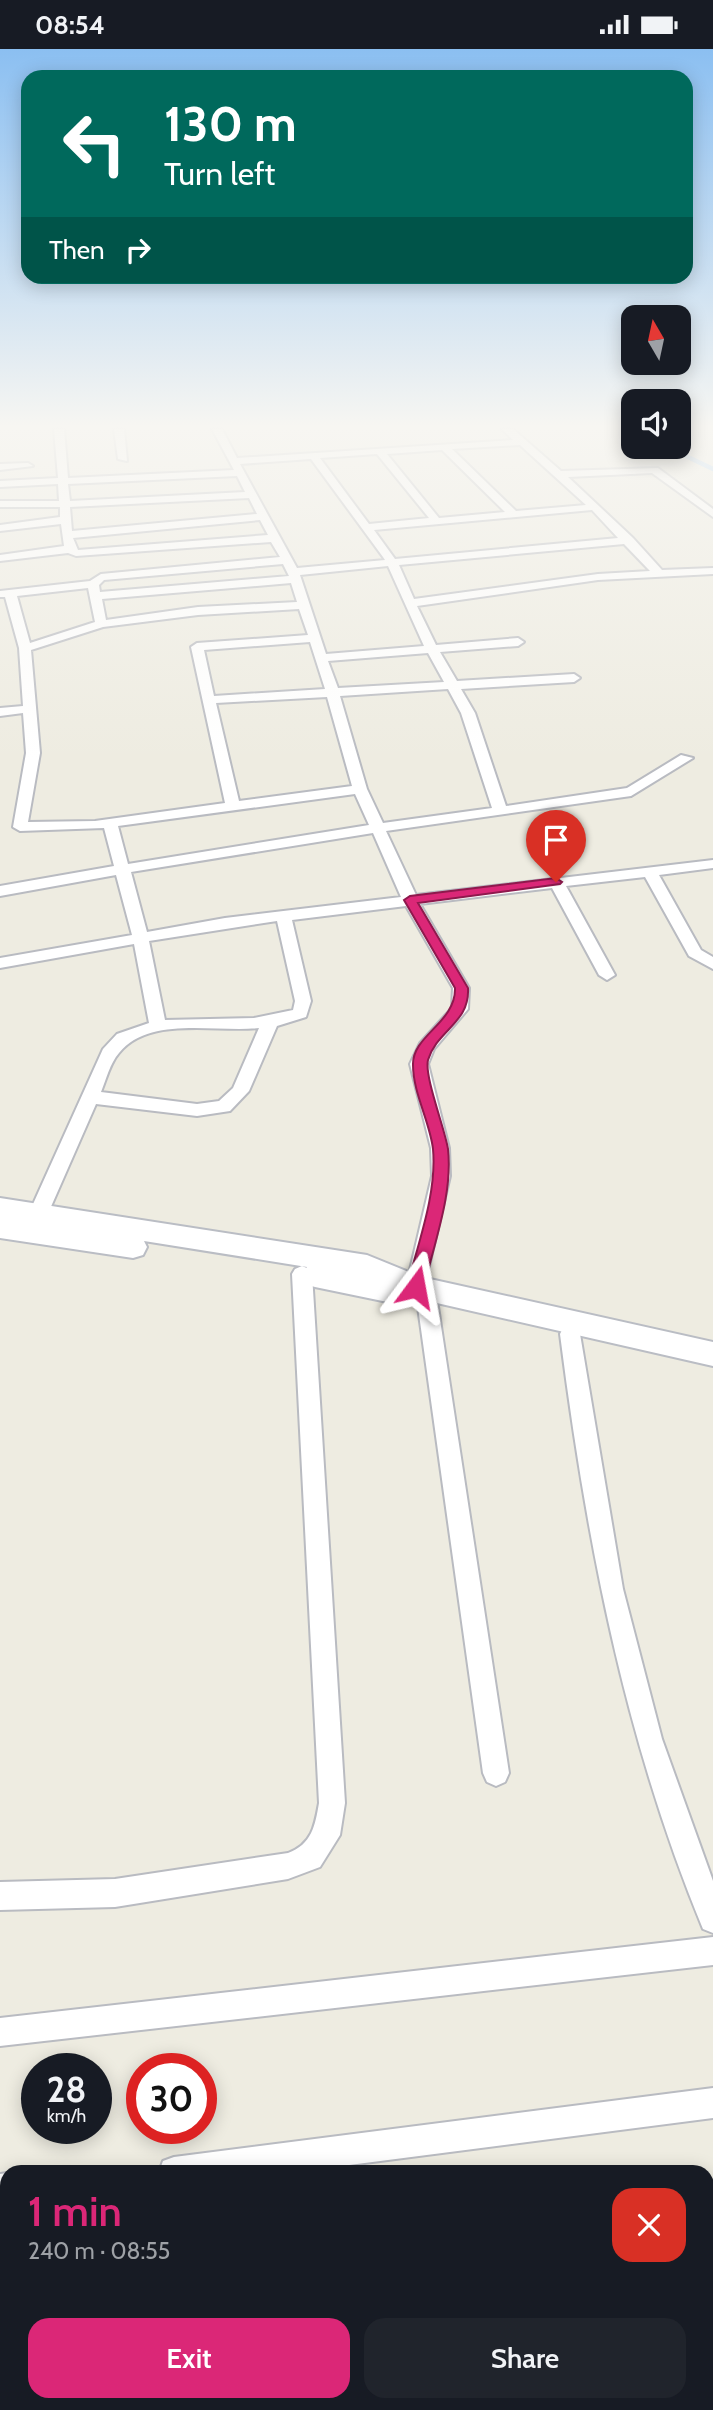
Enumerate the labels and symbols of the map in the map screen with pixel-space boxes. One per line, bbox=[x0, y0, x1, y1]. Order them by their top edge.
north arrow bbox=[621, 305, 691, 375]
pin bbox=[526, 810, 586, 882]
position arrow bbox=[379, 1250, 453, 1324]
speed limit sign: 30 bbox=[126, 2053, 217, 2144]

